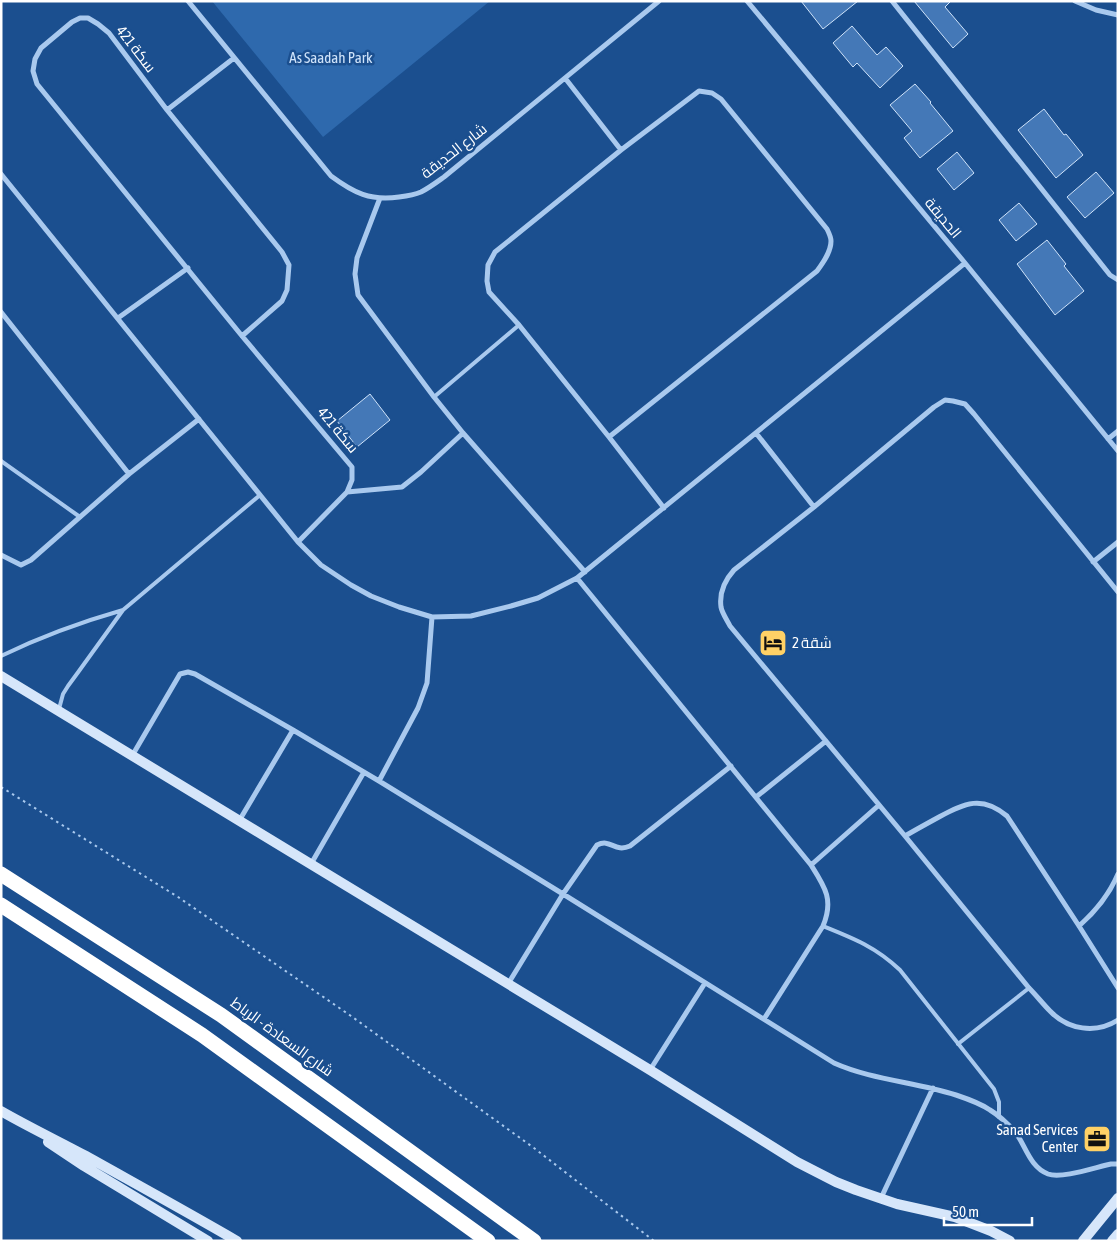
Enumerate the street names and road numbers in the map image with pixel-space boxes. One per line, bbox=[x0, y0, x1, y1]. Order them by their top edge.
street label: سكة 421 bbox=[113, 22, 160, 75]
street label: شارع الحديقة bbox=[417, 120, 492, 184]
street label: الحديقة bbox=[922, 194, 965, 241]
street label: سكة 421 bbox=[314, 403, 362, 456]
street label: شارع السعادة - الرباط bbox=[226, 994, 337, 1082]

